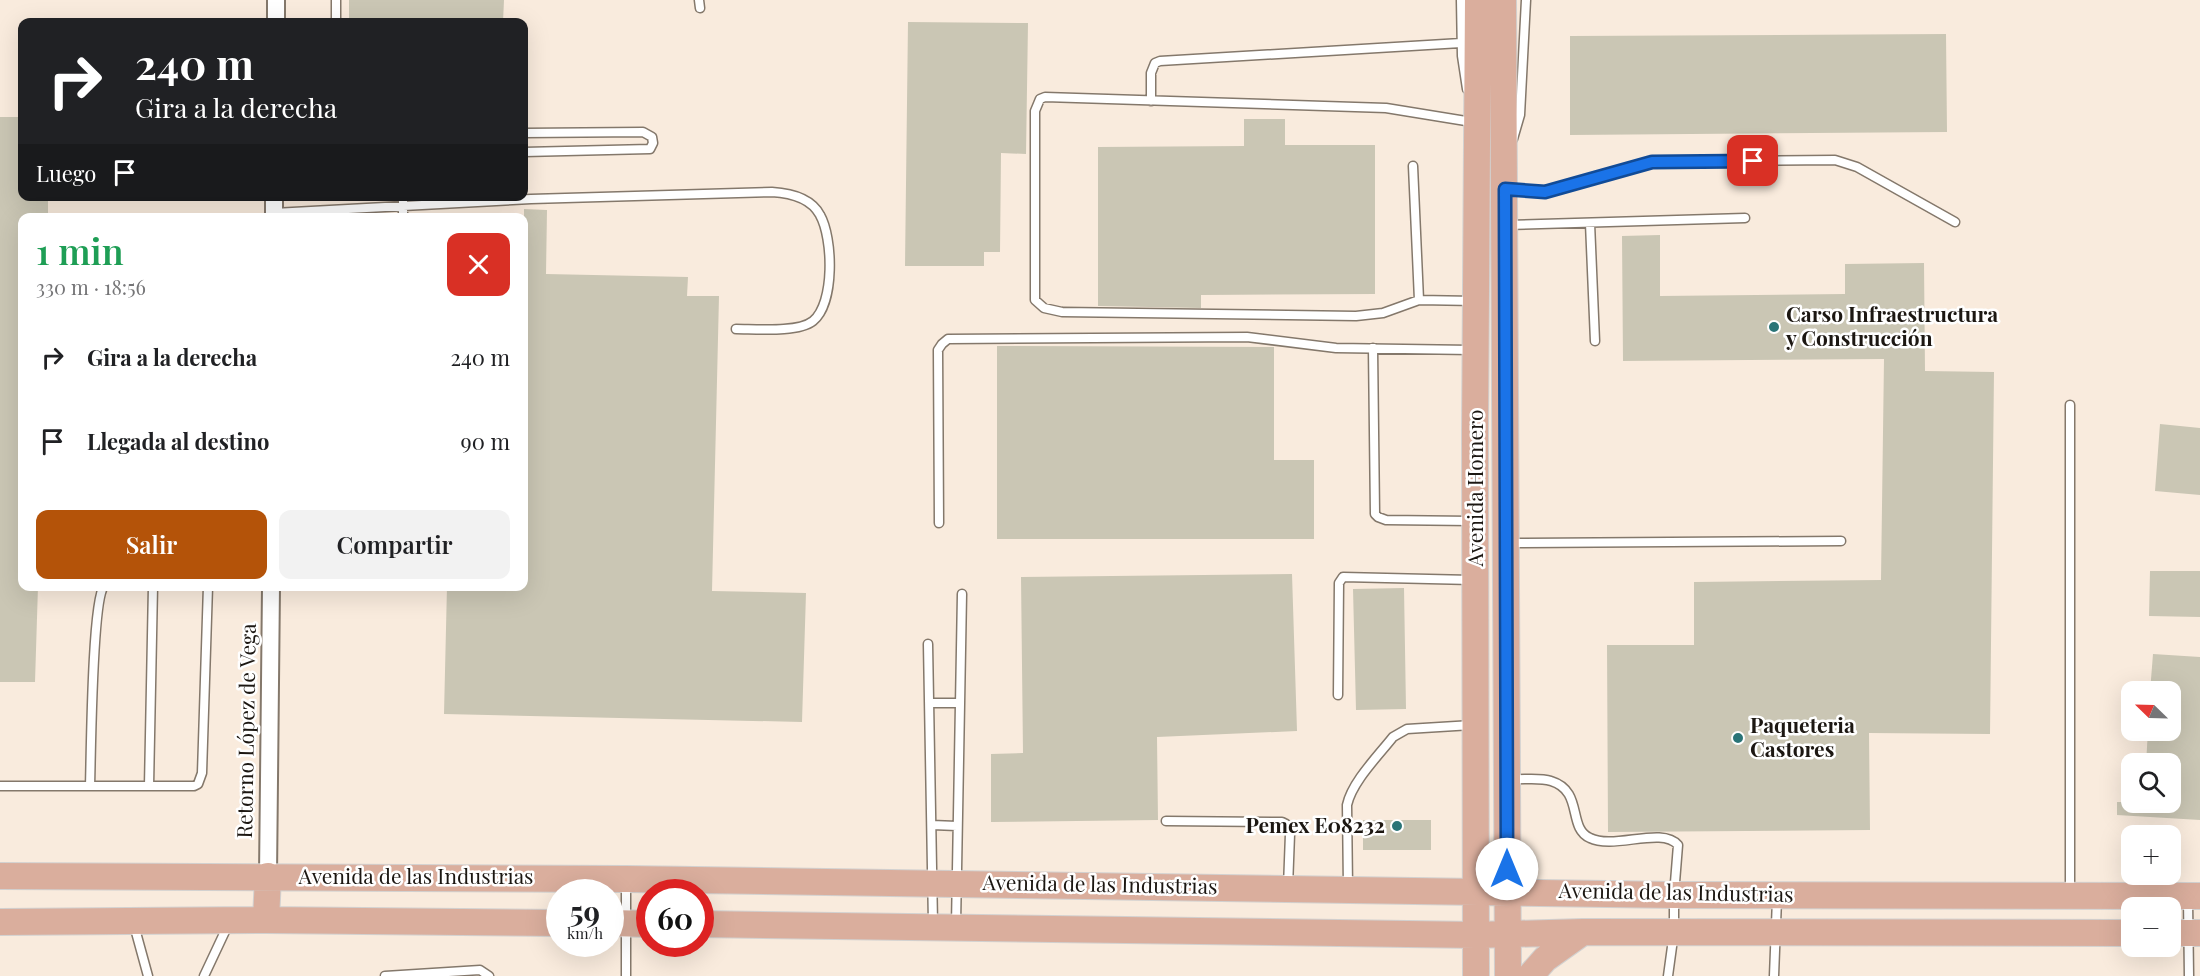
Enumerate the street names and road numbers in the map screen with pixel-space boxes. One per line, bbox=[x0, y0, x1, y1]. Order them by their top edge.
street label: Avenida Homero bbox=[1460, 410, 1488, 568]
street label: Retorno López de Vega bbox=[229, 623, 261, 839]
street label: Avenida de las Industrias bbox=[298, 861, 534, 889]
street label: Avenida de las Industrias bbox=[981, 867, 1218, 899]
street label: Avenida de las Industrias bbox=[1557, 875, 1794, 907]

